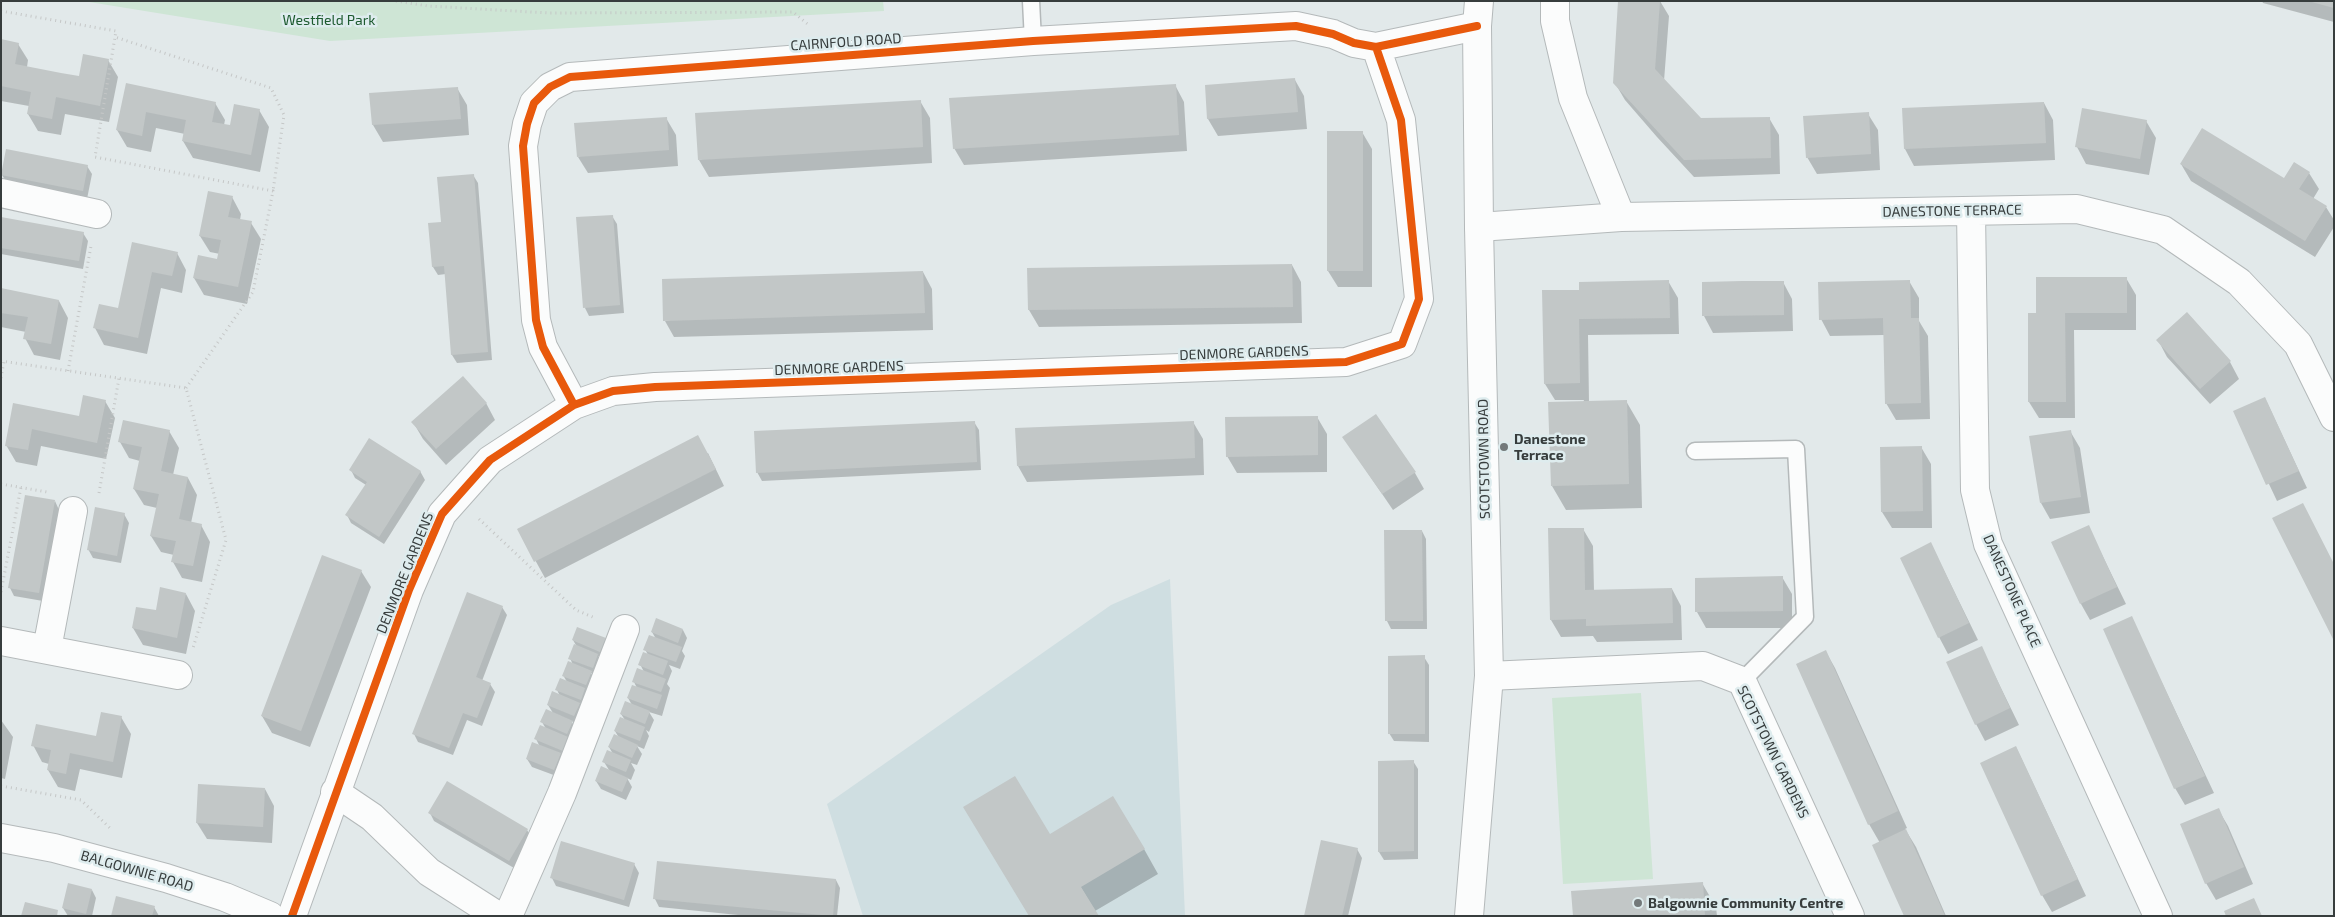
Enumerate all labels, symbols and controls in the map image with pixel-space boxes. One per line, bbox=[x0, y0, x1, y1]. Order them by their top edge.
park label: Westfield Park bbox=[283, 12, 375, 28]
street label: CAIRNFOLD ROAD bbox=[790, 30, 902, 54]
street label: DANESTONE TERRACE bbox=[1882, 201, 2022, 221]
street label: DENMORE GARDENS bbox=[1179, 342, 1309, 364]
street label: DENMORE GARDENS bbox=[774, 357, 904, 379]
street label: SCOTSTOWN ROAD bbox=[1475, 399, 1493, 519]
place label: Danestone Terrace bbox=[1514, 431, 1586, 464]
marker: Danestone Terrace bbox=[1498, 441, 1510, 453]
street label: DENMORE GARDENS bbox=[373, 510, 437, 636]
street label: DANESTONE PLACE bbox=[1980, 532, 2044, 650]
street label: SCOTSTOWN GARDENS bbox=[1734, 683, 1812, 821]
street label: BALGOWNIE ROAD bbox=[79, 847, 195, 895]
place label: Balgownie Community Centre bbox=[1648, 895, 1843, 911]
marker: Balgownie Community Centre bbox=[1632, 897, 1644, 909]

